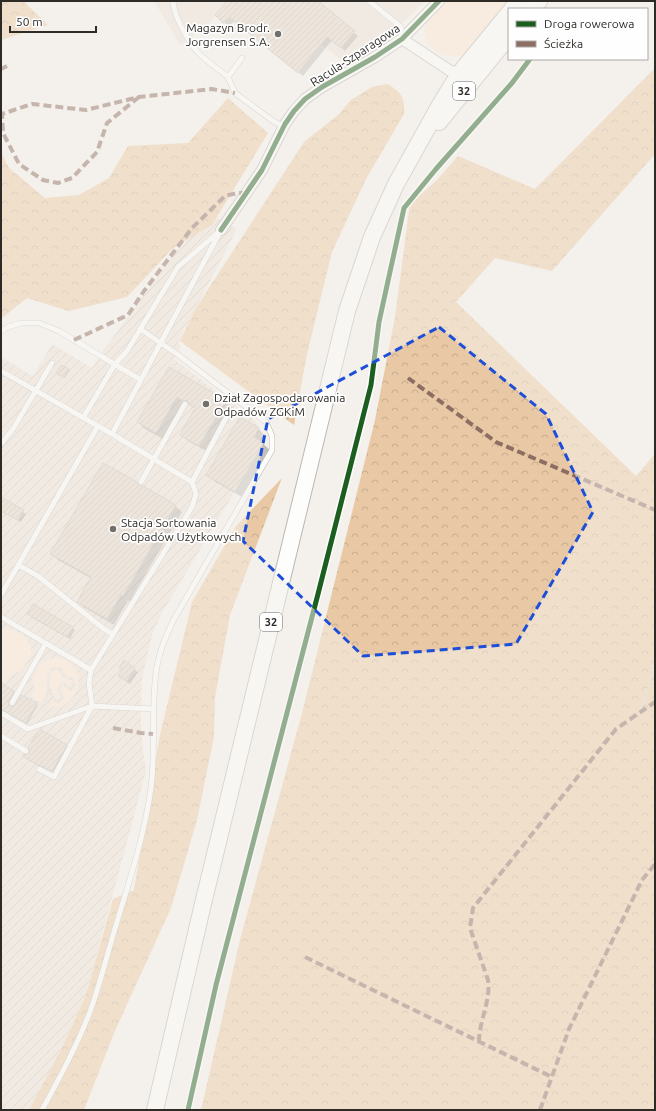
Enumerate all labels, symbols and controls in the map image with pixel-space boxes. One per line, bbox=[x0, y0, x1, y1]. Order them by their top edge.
scale bar bbox=[10, 8, 96, 34]
legend bbox=[508, 8, 648, 60]
text: 50 m bbox=[16, 15, 43, 28]
text: Droga rowerowa bbox=[544, 17, 634, 30]
place label: Magazyn Brodr. Jorgrensen S.A. bbox=[185, 21, 270, 48]
street label: Racula-Szparagowa bbox=[308, 21, 402, 89]
marker: Magazyn Brodr. Jorgrensen S.A. bbox=[273, 29, 283, 39]
text: Ścieżka bbox=[544, 37, 583, 50]
road number: 32 bbox=[453, 82, 475, 100]
place label: Dział Zagospodarowania Odpadów ZGKiM bbox=[214, 391, 345, 418]
marker: Dział Zagospodarowania Odpadów ZGKiM bbox=[201, 399, 211, 409]
place label: Stacja Sortowania Odpadów Użytkowych bbox=[121, 516, 241, 543]
marker: Stacja Sortowania Odpadów Użytkowych bbox=[108, 524, 118, 534]
road number: 32 bbox=[260, 613, 282, 631]

